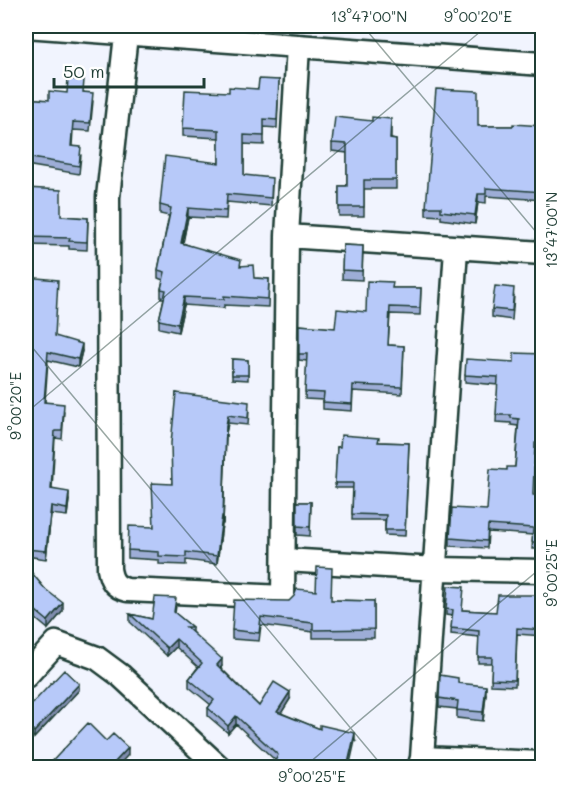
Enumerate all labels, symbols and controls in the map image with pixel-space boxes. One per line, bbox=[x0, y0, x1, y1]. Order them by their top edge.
text: 13°47'00"N bbox=[331, 6, 407, 26]
text: 9°00'20"E bbox=[444, 6, 512, 26]
scale bar bbox=[54, 51, 204, 89]
text: 50 m bbox=[63, 59, 105, 83]
text: 13°47'00"N bbox=[541, 192, 561, 268]
text: 9°00'20"E bbox=[5, 372, 25, 440]
text: 9°00'25"E bbox=[541, 539, 561, 607]
text: 9°00'25"E bbox=[278, 766, 346, 786]

